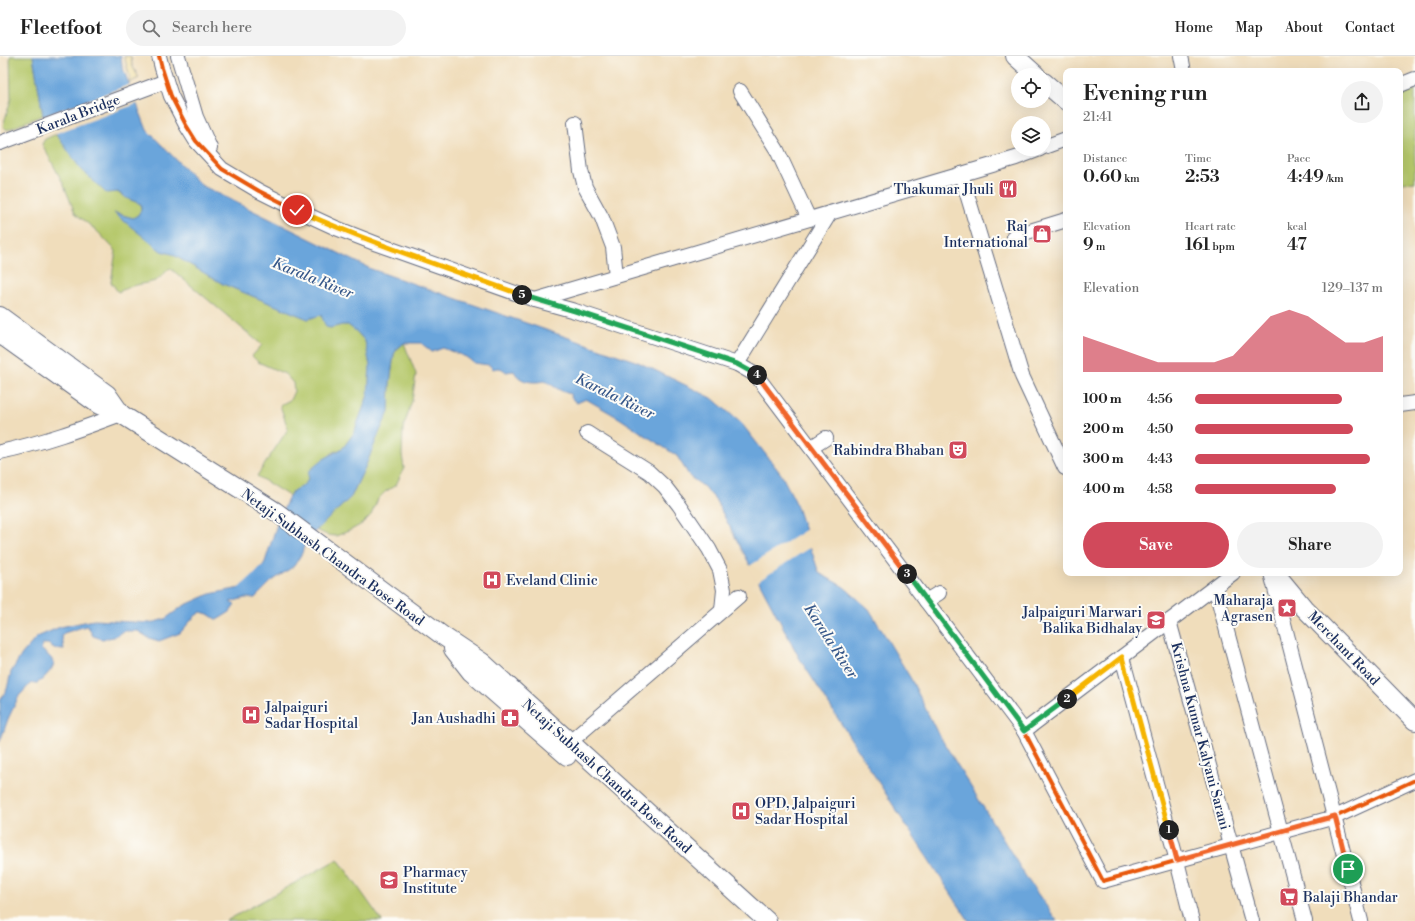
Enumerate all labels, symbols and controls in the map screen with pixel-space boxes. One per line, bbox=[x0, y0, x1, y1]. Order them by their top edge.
search box bbox=[126, 10, 406, 46]
text: Fleetfoot bbox=[20, 16, 102, 40]
icon: search bbox=[140, 17, 162, 39]
text: Search here bbox=[172, 18, 252, 37]
text: Home bbox=[1175, 19, 1213, 37]
text: Map bbox=[1235, 19, 1263, 37]
text: About bbox=[1285, 19, 1323, 37]
text: Contact bbox=[1345, 19, 1395, 37]
map controls bbox=[1011, 68, 1051, 156]
button: locate bbox=[1011, 68, 1051, 108]
text: Evening run bbox=[1083, 80, 1208, 107]
button: share bbox=[1341, 81, 1383, 123]
street label: Karala Bridge bbox=[34, 91, 123, 139]
text: 21:41 bbox=[1083, 109, 1112, 125]
button: layers bbox=[1011, 116, 1051, 156]
text: Distance bbox=[1083, 152, 1127, 166]
text: Time bbox=[1185, 152, 1212, 166]
text: Pace bbox=[1287, 152, 1311, 166]
text: 0.60 bbox=[1083, 166, 1122, 188]
text: 2:53 bbox=[1185, 166, 1220, 188]
text: 4:49 bbox=[1287, 166, 1324, 188]
text: km bbox=[1122, 172, 1140, 186]
text: /km bbox=[1324, 172, 1344, 186]
restaurant icon: Thakumar Jhuli bbox=[997, 178, 1019, 200]
place label: Thakumar Jhuli bbox=[893, 181, 994, 199]
pin bbox=[280, 193, 314, 227]
icon: check bbox=[286, 199, 308, 221]
place label: Raj International bbox=[944, 218, 1028, 252]
text: Elevation bbox=[1083, 220, 1131, 234]
text: Heart rate bbox=[1185, 220, 1236, 234]
text: kcal bbox=[1287, 220, 1307, 234]
shop icon: Raj International bbox=[1031, 223, 1053, 245]
text: 9 bbox=[1083, 234, 1094, 256]
text: 161 bbox=[1185, 234, 1210, 256]
text: 47 bbox=[1287, 234, 1307, 256]
text: m bbox=[1094, 240, 1105, 254]
text: bpm bbox=[1210, 240, 1235, 254]
water label: Karala River bbox=[269, 254, 357, 304]
text: Elevation bbox=[1083, 280, 1139, 296]
text: 129–137 m bbox=[1322, 280, 1383, 296]
pin: 5 bbox=[512, 285, 532, 305]
text: 5 bbox=[519, 288, 525, 302]
pin: 4 bbox=[747, 365, 767, 385]
text: 4 bbox=[753, 368, 761, 382]
water label: Karala River bbox=[572, 369, 658, 424]
text: 100 m bbox=[1083, 391, 1122, 407]
text: 4:56 bbox=[1147, 391, 1173, 407]
text: 200 m bbox=[1083, 421, 1124, 437]
text: 4:50 bbox=[1147, 421, 1173, 437]
theatre icon: Rabindra Bhaban bbox=[947, 439, 969, 461]
place label: Rabindra Bhaban bbox=[833, 442, 945, 460]
text: 300 m bbox=[1083, 451, 1124, 467]
text: 4:43 bbox=[1147, 451, 1173, 467]
text: 400 m bbox=[1083, 481, 1125, 497]
text: 4:58 bbox=[1147, 481, 1173, 497]
street label: Netaji Subhash Chandra Bose Road bbox=[237, 485, 428, 630]
button: Save bbox=[1083, 522, 1229, 568]
button: Share bbox=[1237, 522, 1383, 568]
pin: 3 bbox=[897, 564, 917, 584]
text: 3 bbox=[904, 567, 910, 581]
hospital icon: Eveland Clinic bbox=[481, 569, 503, 591]
place label: Eveland Clinic bbox=[506, 572, 598, 590]
place label: Maharaja Agrasen bbox=[1213, 592, 1274, 626]
place icon: Maharaja Agrasen bbox=[1276, 597, 1298, 619]
water label: Karala River bbox=[799, 600, 862, 683]
place label: Jalpaiguri Marwari Balika Bidhalay bbox=[1021, 604, 1142, 638]
street label: Merchant Road bbox=[1303, 608, 1383, 690]
school or university icon: Jalpaiguri Marwari Balika Bidhalay bbox=[1145, 609, 1167, 631]
street label: Krishna Kumar Kalyani Sarani bbox=[1166, 640, 1234, 832]
pin: 2 bbox=[1057, 689, 1077, 709]
text: 2 bbox=[1064, 692, 1070, 706]
street label: Netaji Subhash Chandra Bose Road bbox=[518, 696, 695, 858]
place label: Jalpaiguri Sadar Hospital bbox=[264, 699, 358, 733]
hospital icon: Jalpaiguri Sadar Hospital bbox=[240, 704, 262, 726]
pharmacy icon: Jan Aushadhi bbox=[499, 707, 521, 729]
place label: Jan Aushadhi bbox=[411, 710, 496, 728]
place label: OPD, Jalpaiguri Sadar Hospital bbox=[755, 795, 856, 829]
hospital icon: OPD, Jalpaiguri Sadar Hospital bbox=[730, 800, 752, 822]
pin: 1 bbox=[1159, 820, 1179, 840]
text: 1 bbox=[1166, 823, 1172, 837]
pin bbox=[1331, 852, 1365, 886]
icon: arrive bbox=[1337, 858, 1359, 880]
place label: Pharmacy Institute bbox=[403, 864, 468, 898]
school or university icon: Pharmacy Institute bbox=[378, 869, 400, 891]
supermarket icon: Balaji Bhandar bbox=[1278, 886, 1300, 908]
place label: Balaji Bhandar bbox=[1302, 889, 1398, 907]

